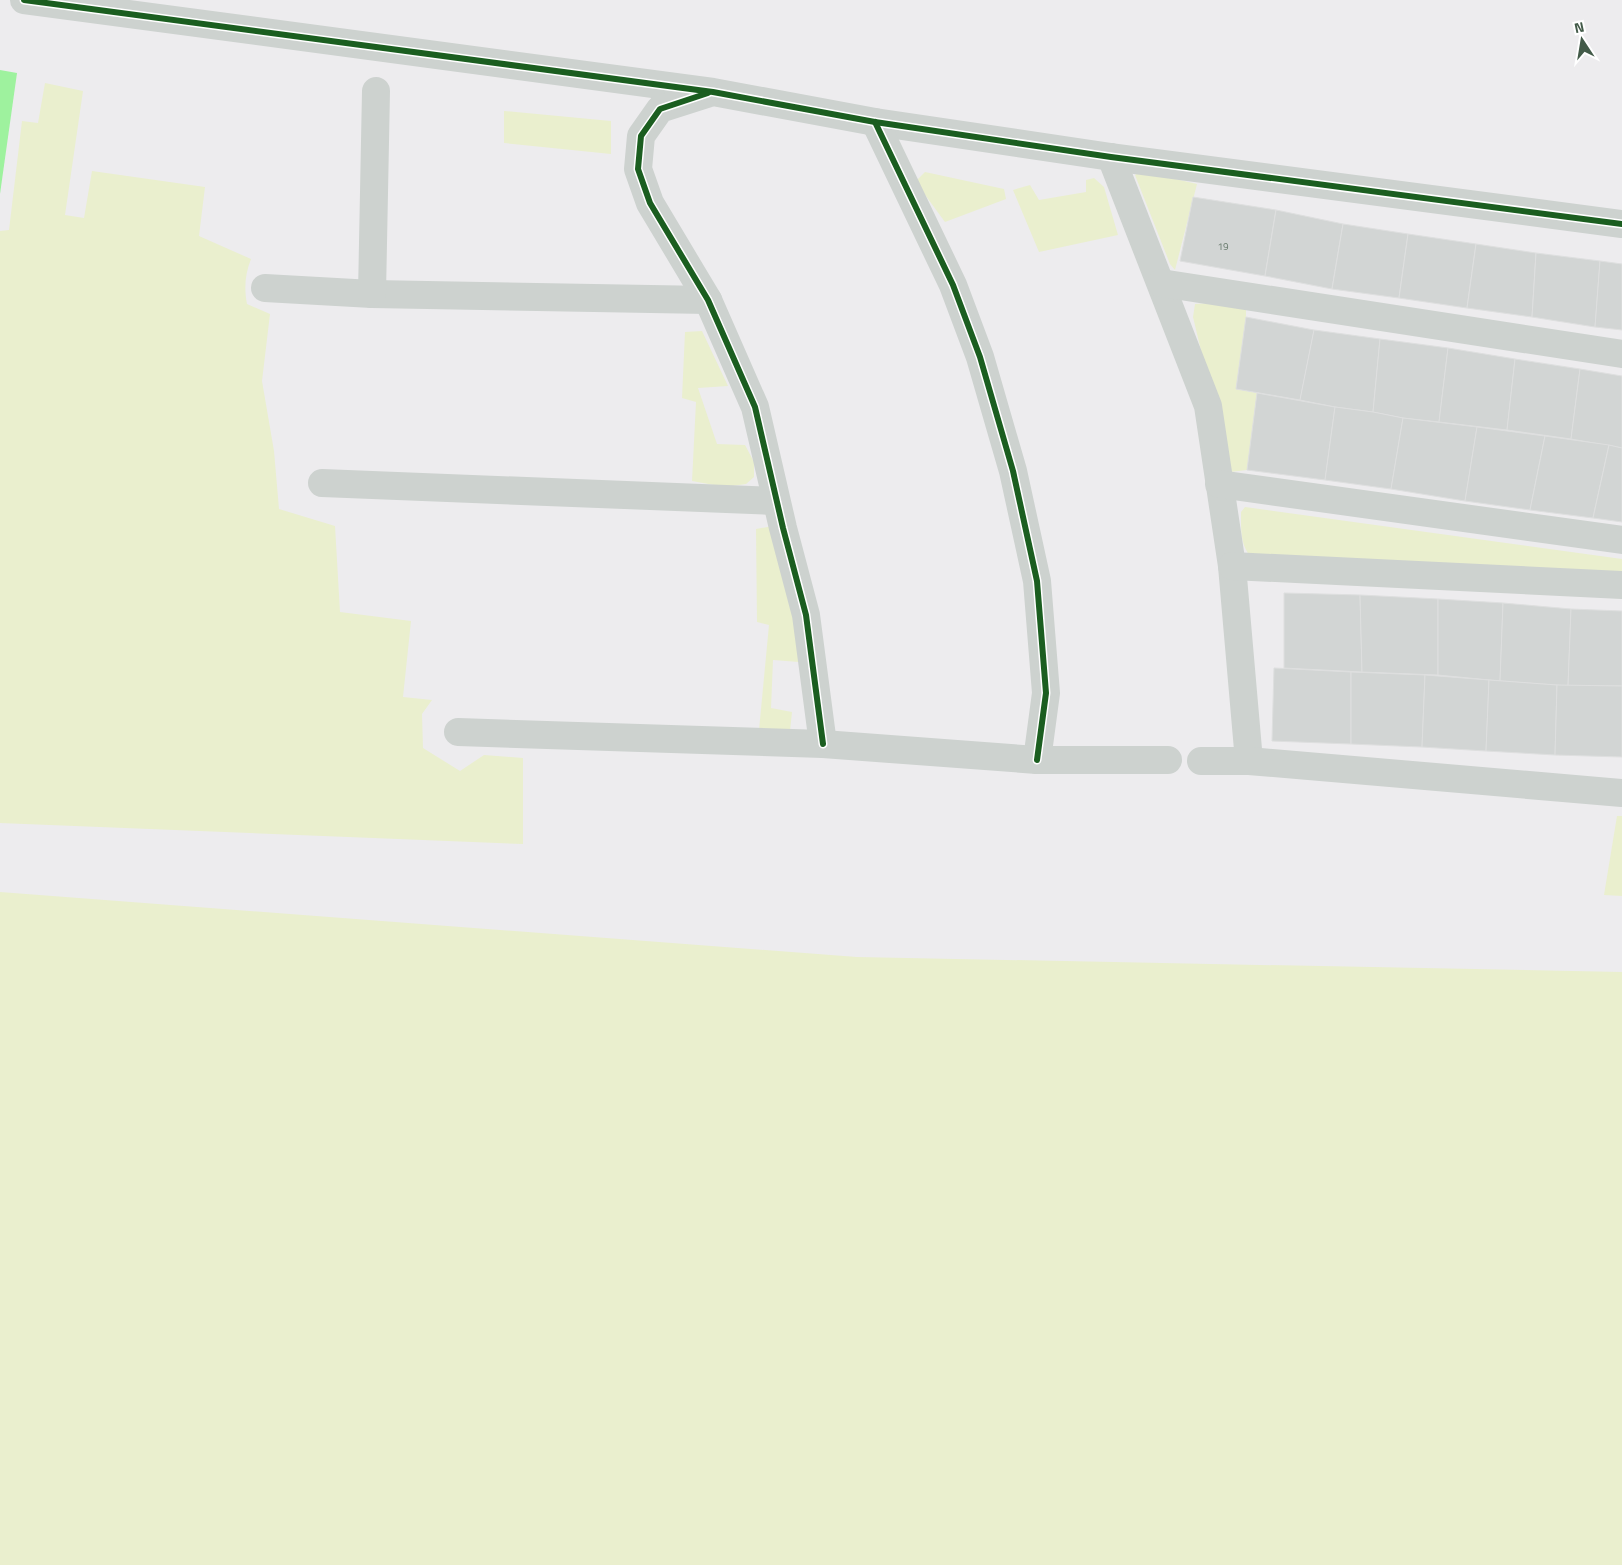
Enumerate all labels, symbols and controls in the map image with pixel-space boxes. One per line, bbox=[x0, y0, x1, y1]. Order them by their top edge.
north arrow bbox=[1557, 15, 1607, 65]
text: N bbox=[1572, 16, 1586, 38]
house number: 19 bbox=[1217, 239, 1229, 254]

